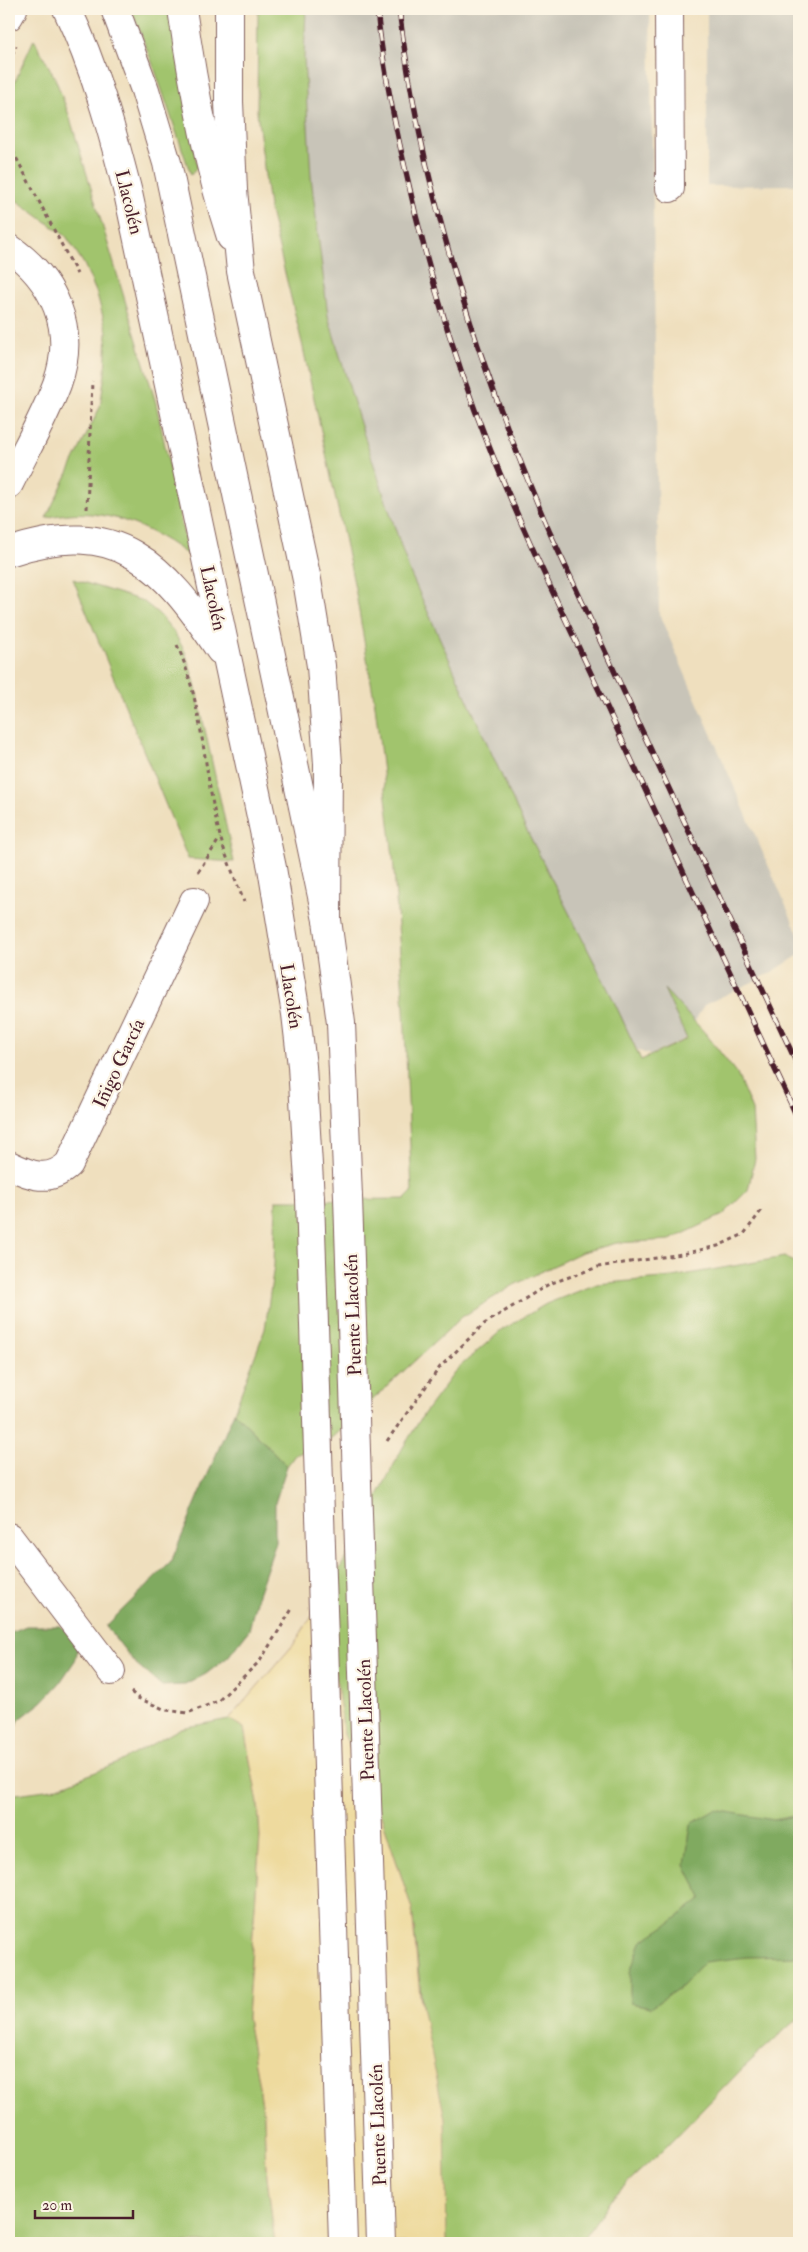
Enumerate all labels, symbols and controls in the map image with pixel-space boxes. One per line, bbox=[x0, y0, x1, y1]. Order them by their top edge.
street label: Llacolén bbox=[109, 167, 149, 237]
street label: Llacolén bbox=[194, 564, 232, 633]
street label: Llacolén bbox=[274, 962, 308, 1031]
street label: Iñigo García bbox=[88, 1015, 150, 1112]
street label: Puente Llacolén bbox=[339, 1253, 367, 1377]
street label: Puente Llacolén bbox=[352, 1658, 380, 1782]
street label: Puente Llacolén bbox=[364, 2063, 392, 2187]
scale bar bbox=[35, 2187, 132, 2219]
text: 20 m bbox=[42, 2196, 72, 2215]

